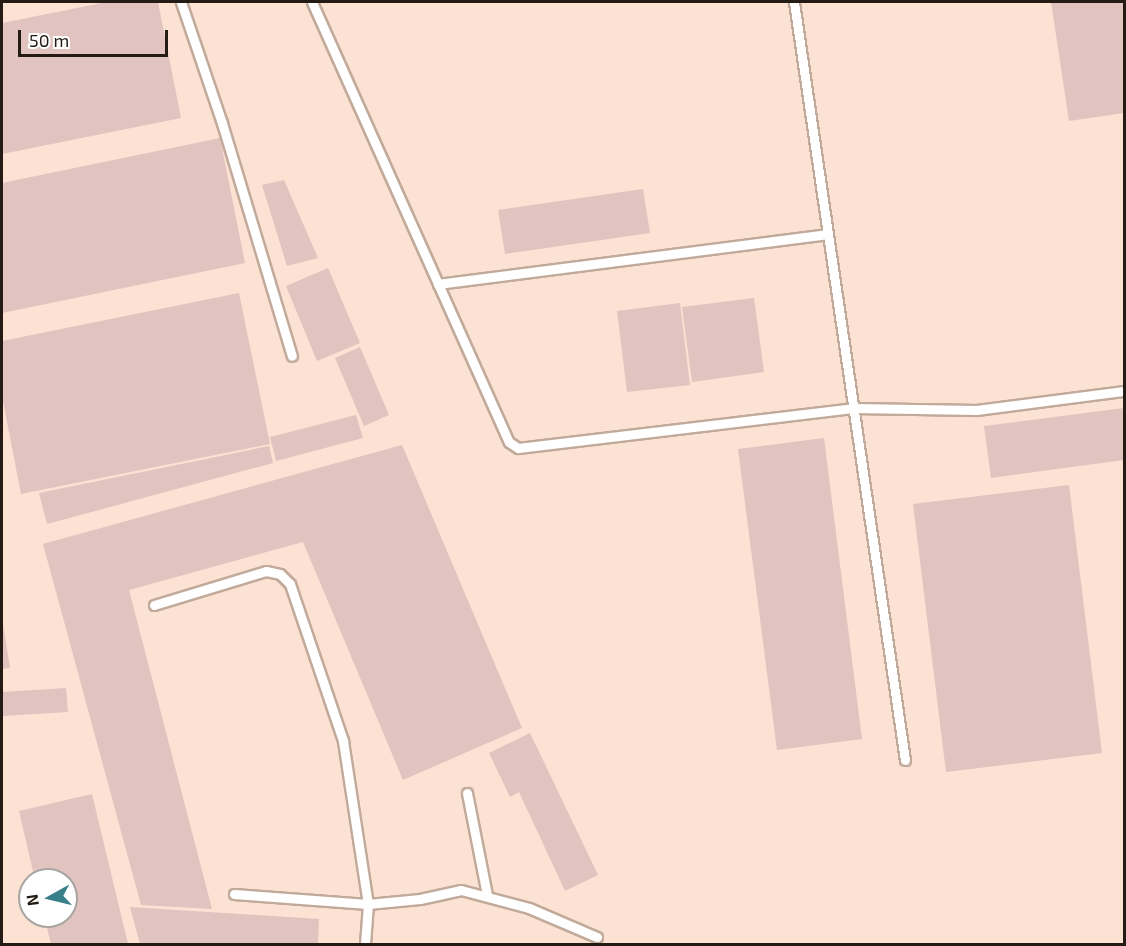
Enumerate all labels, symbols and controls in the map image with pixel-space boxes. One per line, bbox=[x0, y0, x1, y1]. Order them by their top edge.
scale bar bbox=[21, 18, 171, 56]
text: 50 m bbox=[29, 29, 69, 51]
north arrow bbox=[18, 868, 78, 928]
text: N bbox=[21, 893, 42, 907]

